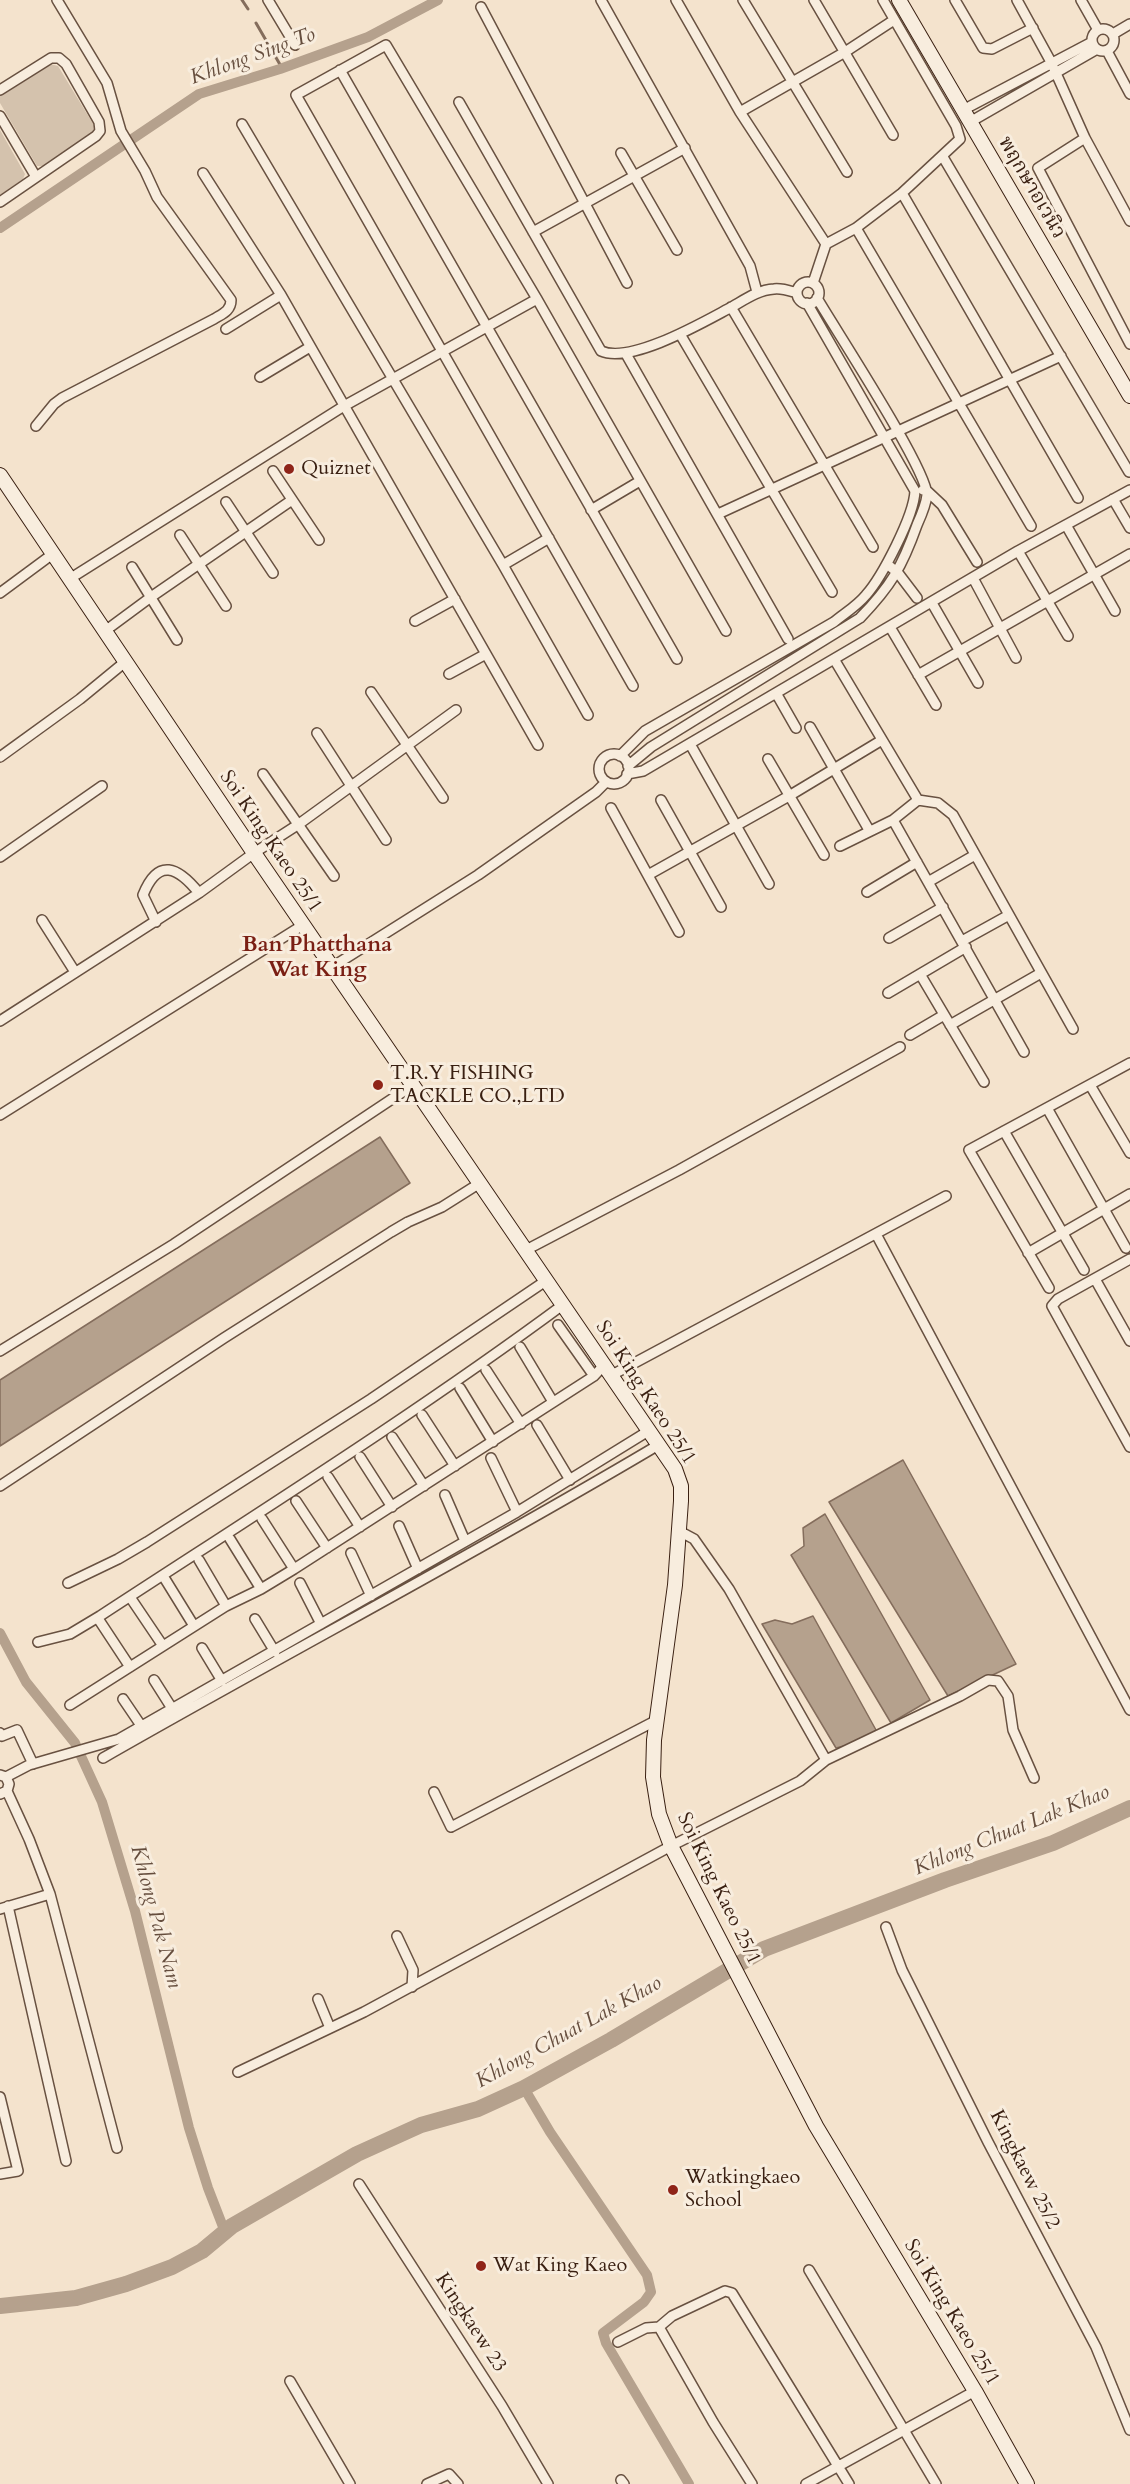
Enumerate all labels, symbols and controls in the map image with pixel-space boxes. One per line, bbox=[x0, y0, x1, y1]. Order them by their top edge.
water label: Khlong Sing To bbox=[187, 23, 319, 91]
street label: พฤกษาอเวนิว bbox=[992, 133, 1070, 243]
place label: Quiznet bbox=[301, 457, 371, 481]
marker: Quiznet bbox=[282, 462, 296, 476]
street label: Soi King Kaeo 25/1 bbox=[214, 766, 326, 918]
district label: Ban Phatthana Wat King bbox=[242, 933, 392, 984]
place label: T.R.Y FISHING TACKLE CO.,LTD bbox=[390, 1062, 565, 1109]
marker: T.R.Y FISHING TACKLE CO.,LTD bbox=[371, 1078, 385, 1092]
street label: Soi King Kaeo 25/1 bbox=[590, 1317, 700, 1469]
water label: Khlong Chuat Lak Khao bbox=[910, 1780, 1114, 1882]
street label: Soi King Kaeo 25/1 bbox=[671, 1809, 765, 1969]
water label: Khlong Pak Nam bbox=[124, 1843, 186, 1991]
water label: Khlong Chuat Lak Khao bbox=[472, 1971, 666, 2095]
street label: Kingkaew 25/2 bbox=[984, 2107, 1064, 2233]
place label: Watkingkaeo School bbox=[685, 2166, 800, 2213]
marker: Watkingkaeo School bbox=[666, 2183, 680, 2197]
street label: Soi King Kaeo 25/1 bbox=[898, 2236, 1004, 2390]
place label: Wat King Kaeo bbox=[493, 2254, 627, 2278]
marker: Wat King Kaeo bbox=[474, 2259, 488, 2273]
street label: Kingkaew 23 bbox=[429, 2269, 511, 2377]

